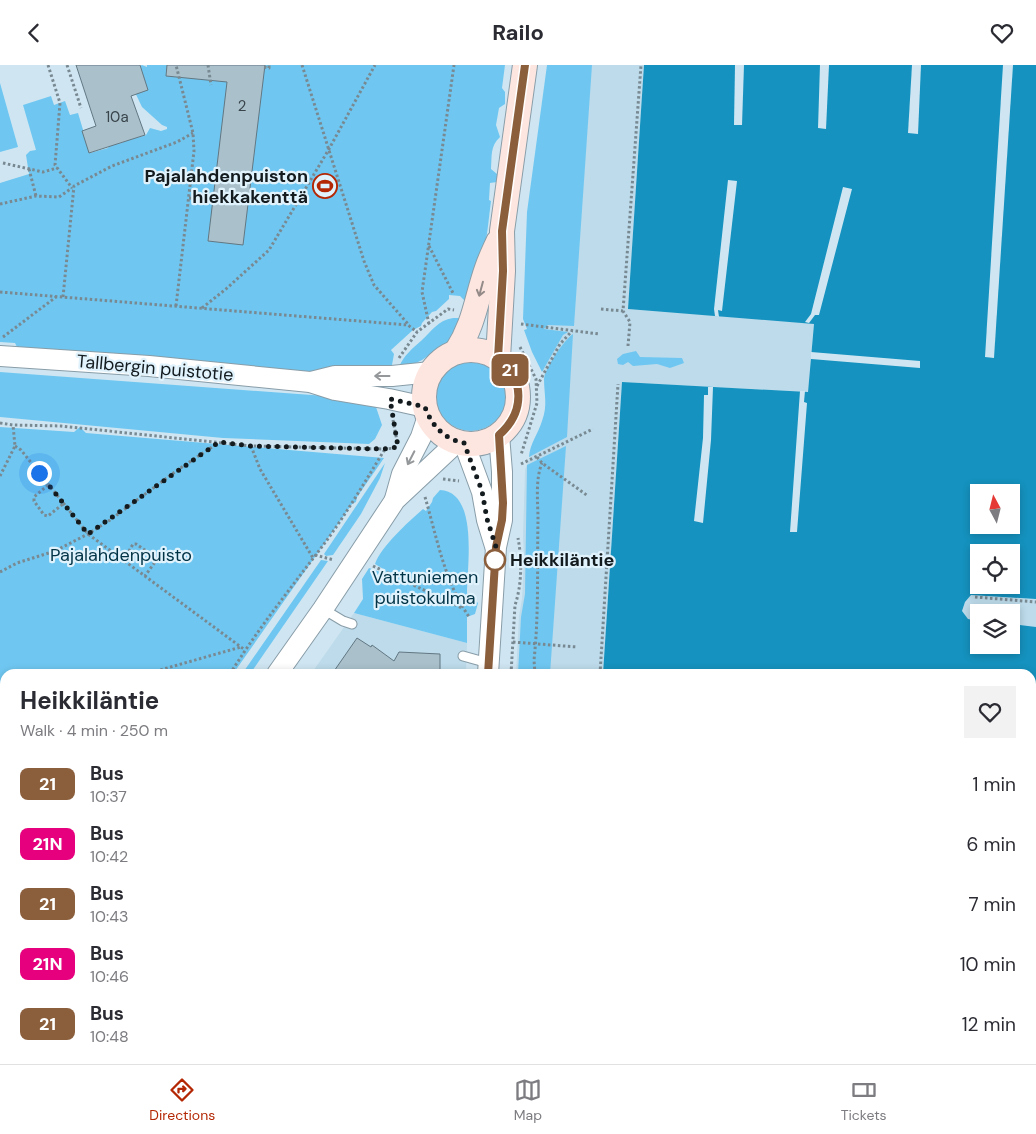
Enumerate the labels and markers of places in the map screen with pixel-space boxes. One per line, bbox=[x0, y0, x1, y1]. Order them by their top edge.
place label: Pajalahdenpuiston hiekkakenttä bbox=[145, 164, 308, 209]
sports icon: Pajalahdenpuiston hiekkakenttä bbox=[312, 173, 338, 199]
place label: Heikkiläntie bbox=[510, 548, 615, 572]
marker: Heikkiläntie bbox=[484, 549, 506, 571]

